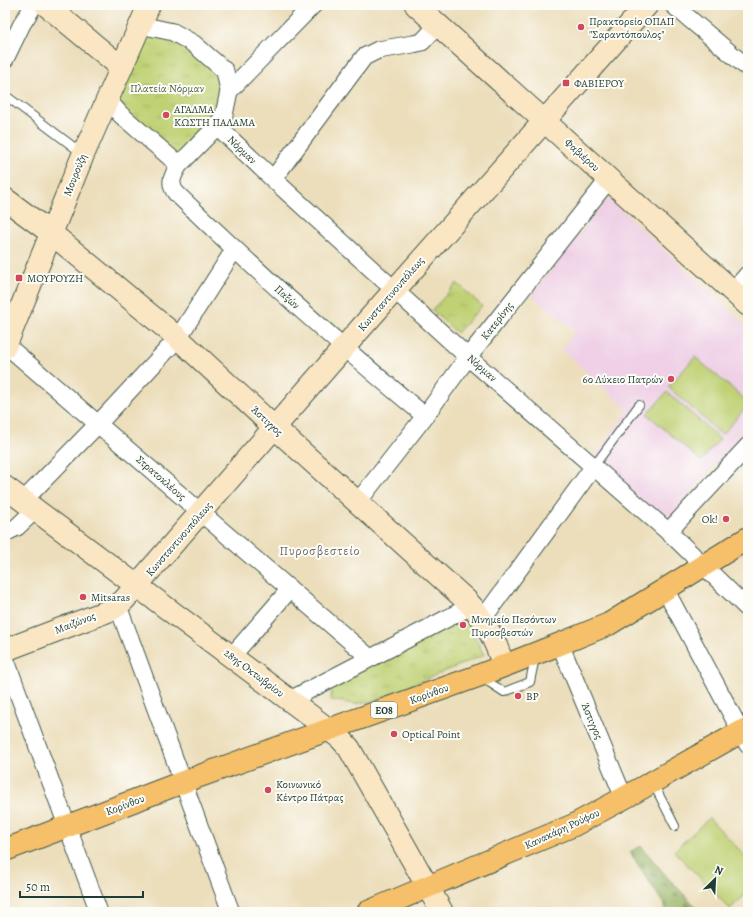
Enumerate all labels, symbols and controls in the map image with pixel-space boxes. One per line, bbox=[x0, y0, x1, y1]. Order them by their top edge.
place label: Πρακτορείο ΟΠΑΠ "Σαραντόπουλος" bbox=[589, 14, 674, 42]
marker: Πρακτορείο ΟΠΑΠ "Σαραντόπουλος" bbox=[576, 22, 586, 32]
place label: ΦΑΒΙΕΡΟΥ bbox=[574, 76, 625, 91]
marker: ΦΑΒΙΕΡΟΥ bbox=[561, 78, 571, 88]
park label: Πλατεία Νόρμαν bbox=[130, 81, 205, 96]
place label: ΑΓΑΛΜΑ ΚΩΣΤΗ ΠΑΛΑΜΑ bbox=[173, 102, 256, 130]
marker: ΑΓΑΛΜΑ ΚΩΣΤΗ ΠΑΛΑΜΑ bbox=[161, 110, 171, 120]
street label: Νόρμαν bbox=[224, 132, 260, 168]
street label: Φαβιέρου bbox=[561, 135, 603, 175]
street label: Μουρούζη bbox=[60, 152, 90, 198]
street label: Κωνσταντινουπόλεως bbox=[354, 253, 428, 335]
place label: ΜΟΥΡΟΥΖΗ bbox=[27, 271, 83, 286]
marker: ΜΟΥΡΟΥΖΗ bbox=[14, 273, 24, 283]
street label: Παξών bbox=[271, 282, 303, 313]
street label: Κατερίνης bbox=[477, 299, 517, 343]
street label: Νόρμαν bbox=[464, 351, 501, 385]
place label: 6ο Λύκειο Πατρών bbox=[583, 372, 663, 387]
marker: 6ο Λύκειο Πατρών bbox=[666, 374, 676, 384]
street label: Άστιγγος bbox=[248, 402, 286, 440]
street label: Στρατοκλέους bbox=[133, 452, 189, 504]
street label: Κωνσταντινουπόλεως bbox=[142, 498, 216, 580]
place label: Ok! bbox=[702, 512, 718, 527]
marker: Ok! bbox=[721, 514, 731, 524]
district label: Πυροσβεστείο bbox=[279, 543, 361, 559]
place label: Mitsaras bbox=[91, 590, 130, 605]
marker: Mitsaras bbox=[78, 592, 88, 602]
street label: Μαιζώνος bbox=[52, 608, 98, 638]
place label: Μνημείο Πεσόντων Πυροσβεστών bbox=[471, 612, 557, 640]
marker: Μνημείο Πεσόντων Πυροσβεστών bbox=[458, 620, 468, 630]
street label: 28ης Οκτωβρίου bbox=[221, 645, 287, 701]
street label: Κορίνθου bbox=[407, 680, 451, 708]
place label: BP bbox=[526, 689, 539, 704]
marker: BP bbox=[513, 691, 523, 701]
street label: Άστιγγος bbox=[578, 700, 606, 742]
road number: ΕΟ8 bbox=[371, 702, 397, 718]
place label: Optical Point bbox=[402, 727, 461, 742]
marker: Optical Point bbox=[389, 729, 399, 739]
place label: Κοινωνικό Κέντρο Πάτρας bbox=[276, 777, 344, 805]
marker: Κοινωνικό Κέντρο Πάτρας bbox=[263, 785, 273, 795]
street label: Κορίνθου bbox=[103, 791, 147, 819]
street label: Κανακάρη Ρούφου bbox=[522, 805, 602, 853]
north arrow bbox=[695, 859, 735, 899]
text: N bbox=[712, 862, 726, 879]
scale bar bbox=[20, 873, 143, 899]
text: 50 m bbox=[26, 879, 50, 895]

